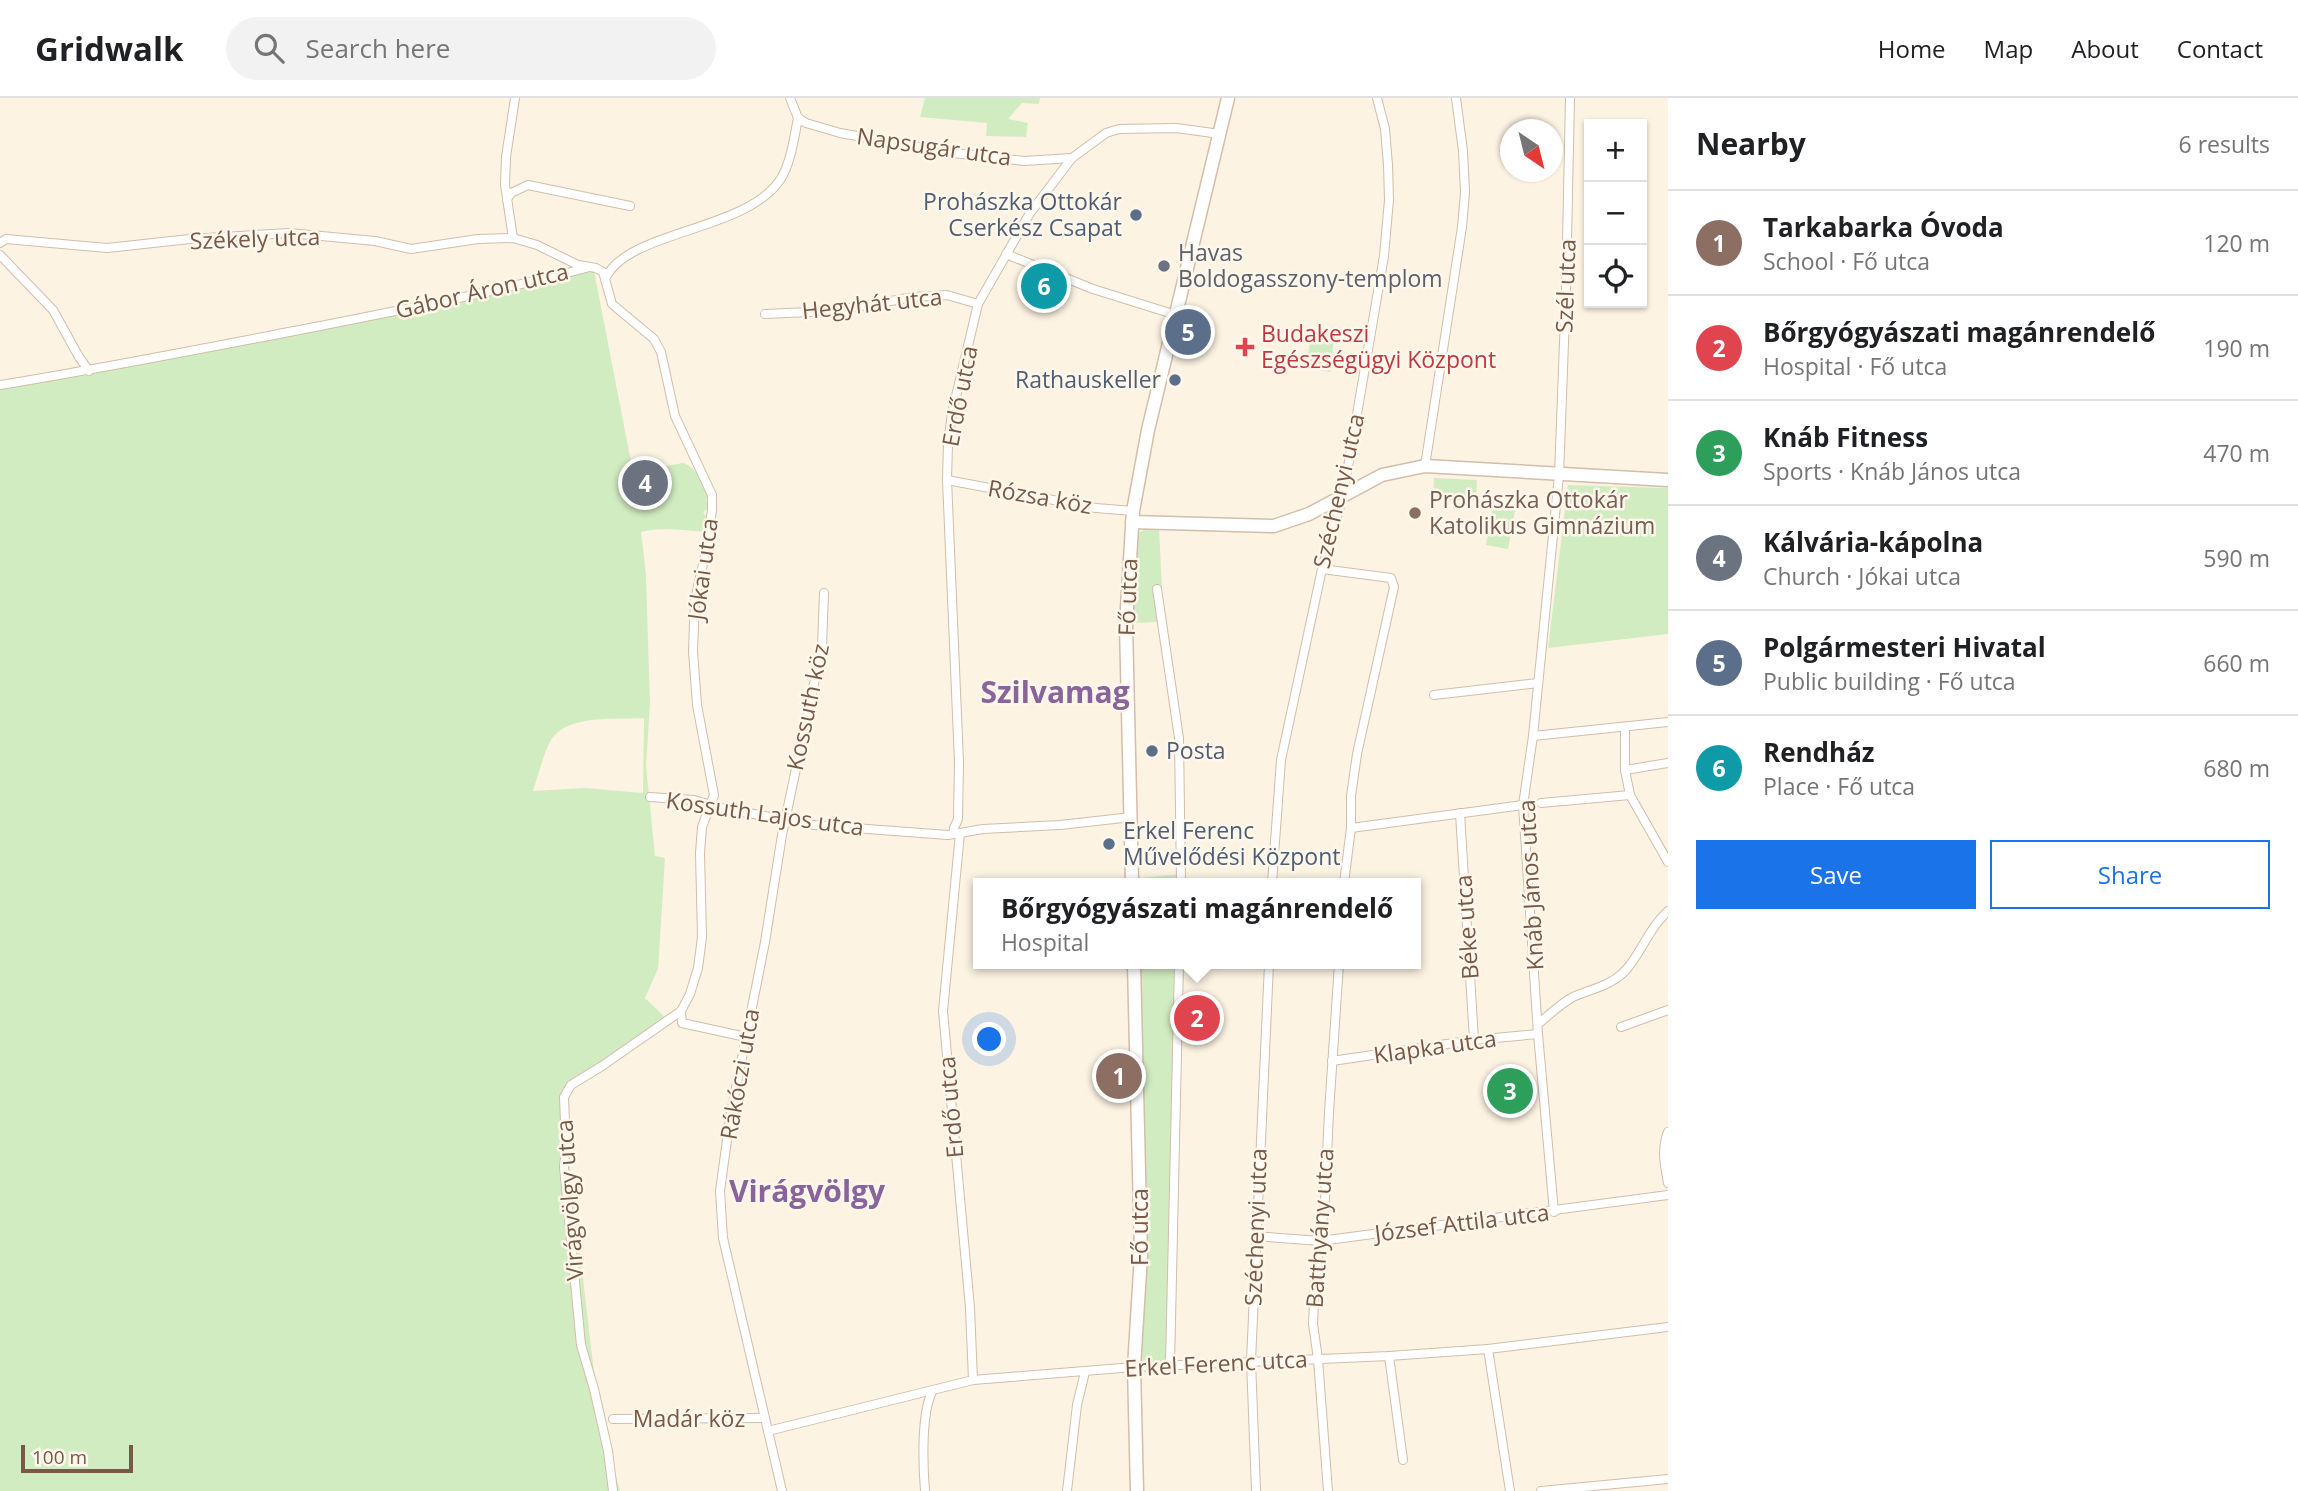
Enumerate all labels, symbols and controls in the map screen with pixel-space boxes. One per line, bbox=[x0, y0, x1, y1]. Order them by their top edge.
search box bbox=[226, 17, 716, 80]
text: Gridwalk bbox=[35, 26, 184, 71]
icon: search bbox=[250, 29, 288, 67]
text: Search here bbox=[306, 30, 450, 66]
text: Home bbox=[1878, 32, 1946, 65]
text: Map bbox=[1984, 32, 2033, 65]
text: About bbox=[2071, 32, 2139, 65]
text: Contact bbox=[2177, 32, 2263, 65]
street label: Napsugár utca bbox=[855, 119, 1014, 173]
north arrow bbox=[1500, 119, 1563, 182]
map controls bbox=[1584, 119, 1647, 308]
button: + bbox=[1584, 119, 1647, 182]
text: Nearby bbox=[1696, 123, 1806, 164]
text: 6 results bbox=[2179, 128, 2270, 160]
button: − bbox=[1584, 182, 1647, 245]
place label: Prohászka Ottokár Cserkész Csapat bbox=[923, 185, 1123, 243]
marker: Prohászka Ottokár Cserkész Csapat bbox=[1128, 207, 1144, 223]
text: Tarkabarka Óvoda bbox=[1763, 209, 2004, 245]
street label: Székely utca bbox=[189, 220, 321, 256]
text: 1 bbox=[1712, 227, 1726, 259]
text: 120 m bbox=[2203, 227, 2270, 259]
place label: Havas Boldogasszony-templom bbox=[1178, 236, 1443, 294]
street label: Szél utca bbox=[1547, 238, 1583, 334]
button: locate bbox=[1584, 245, 1647, 308]
text: School · Fő utca bbox=[1763, 245, 1930, 277]
street label: Gábor Áron utca bbox=[392, 255, 571, 325]
marker: Havas Boldogasszony-templom bbox=[1156, 258, 1172, 274]
pin: 6 bbox=[1021, 260, 1067, 312]
street label: Hegyhát utca bbox=[800, 280, 944, 326]
pin: 5 bbox=[1165, 306, 1211, 358]
text: Bőrgyógyászati magánrendelő bbox=[1763, 314, 2155, 350]
place label: Budakeszi Egészségügyi Központ bbox=[1261, 317, 1496, 375]
text: 2 bbox=[1712, 332, 1726, 364]
text: 190 m bbox=[2203, 332, 2270, 364]
marker: Budakeszi Egészségügyi Központ bbox=[1235, 337, 1255, 357]
street label: Erdő utca bbox=[934, 343, 984, 449]
text: Hospital · Fő utca bbox=[1763, 350, 1947, 382]
place label: Rathauskeller bbox=[1015, 363, 1162, 395]
marker: Rathauskeller bbox=[1167, 372, 1183, 388]
street label: Széchenyi utca bbox=[1305, 410, 1371, 571]
text: Knáb Fitness bbox=[1763, 419, 1928, 455]
text: 3 bbox=[1712, 437, 1726, 469]
text: 470 m bbox=[2203, 437, 2270, 469]
text: Sports · Knáb János utca bbox=[1763, 455, 2021, 487]
pin: 4 bbox=[622, 457, 668, 509]
street label: Rózsa köz bbox=[986, 471, 1095, 521]
place label: Prohászka Ottokár Katolikus Gimnázium bbox=[1429, 483, 1655, 541]
marker: Prohászka Ottokár Katolikus Gimnázium bbox=[1407, 505, 1423, 521]
street label: Jókai utca bbox=[679, 516, 725, 624]
text: Kálvária-kápolna bbox=[1763, 524, 1983, 560]
text: 4 bbox=[1712, 542, 1726, 574]
text: 590 m bbox=[2203, 542, 2270, 574]
street label: Fő utca bbox=[1110, 558, 1144, 636]
text: Church · Jókai utca bbox=[1763, 560, 1961, 592]
text: Polgármesteri Hivatal bbox=[1763, 629, 2046, 665]
street label: Kossuth köz bbox=[778, 640, 836, 773]
text: 5 bbox=[1712, 647, 1726, 679]
text: 660 m bbox=[2203, 647, 2270, 679]
text: Public building · Fő utca bbox=[1763, 665, 2016, 697]
district label: Szilvamag bbox=[980, 671, 1130, 712]
place label: Posta bbox=[1166, 734, 1226, 766]
text: Rendház bbox=[1763, 734, 1875, 770]
marker: Posta bbox=[1144, 743, 1160, 759]
text: 6 bbox=[1712, 752, 1726, 784]
text: 680 m bbox=[2203, 752, 2270, 784]
text: Place · Fő utca bbox=[1763, 770, 1915, 802]
street label: Kossuth Lajos utca bbox=[664, 783, 866, 843]
street label: Knáb János utca bbox=[1510, 799, 1550, 971]
place label: Erkel Ferenc Művelődési Központ bbox=[1123, 814, 1340, 872]
marker: Erkel Ferenc Művelődési Központ bbox=[1101, 836, 1117, 852]
button: Save bbox=[1696, 840, 1976, 909]
button: Share bbox=[1990, 840, 2270, 909]
street label: Béke utca bbox=[1446, 874, 1486, 980]
popup bbox=[973, 878, 1421, 969]
text: Bőrgyógyászati magánrendelő bbox=[1001, 890, 1393, 926]
text: Hospital bbox=[1001, 926, 1089, 958]
pin: 2 bbox=[1174, 992, 1220, 1044]
street label: Rákóczi utca bbox=[712, 1006, 766, 1142]
your location bbox=[972, 1022, 1006, 1056]
street label: Klapka utca bbox=[1371, 1022, 1498, 1070]
pin: 1 bbox=[1096, 1050, 1142, 1102]
street label: Erdő utca bbox=[930, 1055, 970, 1159]
pin: 3 bbox=[1487, 1065, 1533, 1117]
street label: Virágvölgy utca bbox=[547, 1118, 591, 1282]
street label: Batthyány utca bbox=[1297, 1147, 1341, 1309]
street label: Széchenyi utca bbox=[1236, 1148, 1274, 1306]
district label: Virágvölgy bbox=[729, 1170, 886, 1211]
street label: Fő utca bbox=[1123, 1188, 1155, 1266]
street label: József Attila utca bbox=[1371, 1195, 1551, 1249]
street label: Erkel Ferenc utca bbox=[1124, 1342, 1308, 1384]
street label: Madár köz bbox=[633, 1402, 745, 1434]
scale bar bbox=[21, 1442, 133, 1474]
text: 100 m bbox=[32, 1444, 87, 1470]

